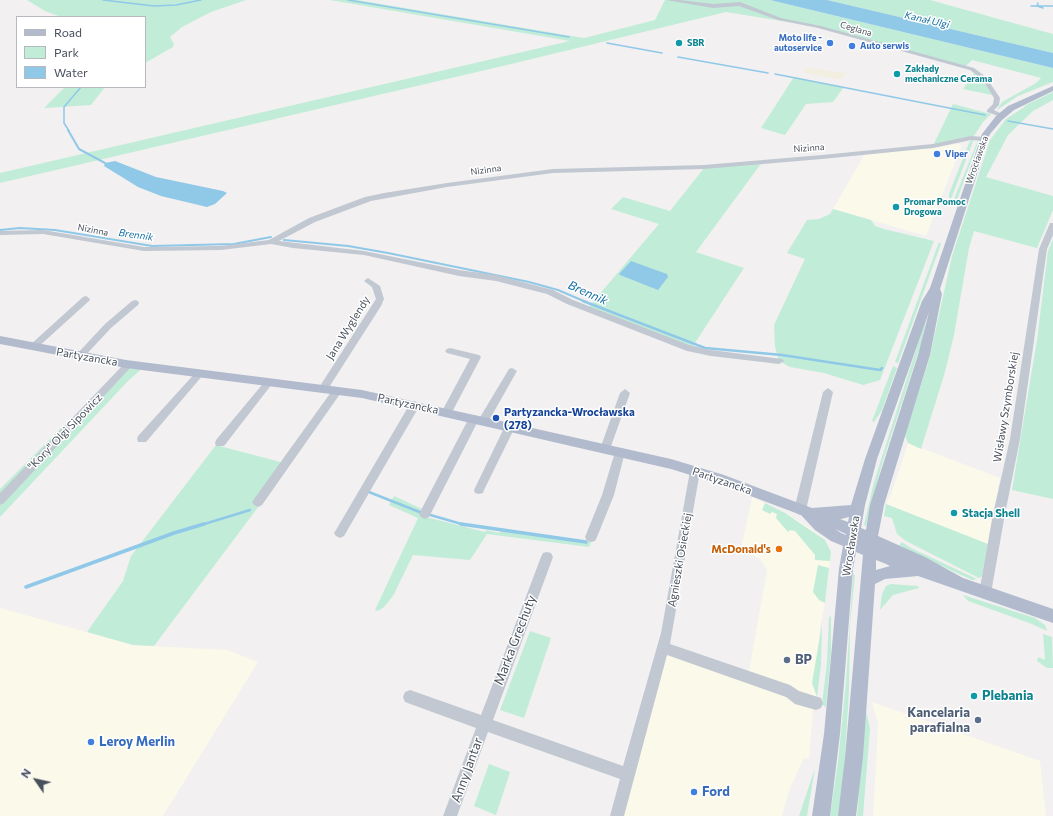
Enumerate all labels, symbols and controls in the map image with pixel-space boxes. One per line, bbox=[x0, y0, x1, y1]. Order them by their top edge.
water label: Kanał Ulgi bbox=[903, 9, 951, 31]
legend bbox=[16, 16, 146, 88]
street label: Ceglana bbox=[839, 19, 873, 39]
text: Road bbox=[54, 25, 82, 39]
place label: Moto life - autoservice bbox=[774, 33, 822, 54]
marker: SBR bbox=[674, 38, 684, 48]
place label: SBR bbox=[687, 38, 705, 48]
marker: Moto life - autoservice bbox=[825, 38, 835, 48]
marker: Auto serwis bbox=[847, 41, 857, 51]
place label: Auto serwis bbox=[860, 41, 909, 51]
text: Park bbox=[54, 45, 79, 59]
place label: Zakłady mechaniczne Cerama bbox=[905, 64, 992, 85]
text: Water bbox=[54, 65, 88, 79]
marker: Zakłady mechaniczne Cerama bbox=[892, 69, 902, 79]
street label: Wrocławska bbox=[963, 135, 991, 185]
street label: Nizinna bbox=[793, 142, 825, 154]
marker: Viper bbox=[932, 149, 942, 159]
place label: Viper bbox=[945, 149, 968, 159]
street label: Nizinna bbox=[470, 163, 502, 177]
place label: Promar Pomoc Drogowa bbox=[904, 197, 966, 218]
marker: Promar Pomoc Drogowa bbox=[891, 202, 901, 212]
street label: Nizinna bbox=[77, 222, 109, 238]
water label: Brennik bbox=[118, 227, 154, 243]
water label: Brennik bbox=[566, 278, 610, 308]
street label: Jana Wyglendy bbox=[323, 294, 373, 362]
street label: Partyzancka bbox=[55, 345, 119, 369]
street label: Wisławy Szymborskiej bbox=[991, 351, 1021, 463]
street label: "Kory" Olgi Sipowicz bbox=[25, 391, 105, 473]
street label: Partyzancka bbox=[376, 391, 440, 417]
place label: Partyzancka-Wrocławska (278) bbox=[504, 405, 635, 431]
marker: Partyzancka-Wrocławska (278) bbox=[491, 413, 501, 423]
street label: Partyzancka bbox=[691, 465, 753, 497]
place label: Stacja Shell bbox=[962, 506, 1020, 520]
marker: Stacja Shell bbox=[949, 508, 959, 518]
street label: Agnieszki Osieckiej bbox=[665, 512, 695, 608]
street label: Wrocławska bbox=[840, 515, 862, 577]
place label: McDonald's bbox=[711, 542, 771, 556]
marker: McDonald's bbox=[774, 544, 784, 554]
street label: Marka Grechuty bbox=[491, 593, 539, 687]
place label: BP bbox=[795, 652, 812, 668]
marker: BP bbox=[782, 655, 792, 665]
place label: Plebania bbox=[982, 688, 1033, 704]
marker: Plebania bbox=[969, 691, 979, 701]
place label: Kancelaria parafialna bbox=[907, 705, 970, 736]
marker: Kancelaria parafialna bbox=[973, 715, 983, 725]
place label: Leroy Merlin bbox=[99, 734, 175, 750]
street label: Anny Jantar bbox=[448, 735, 486, 805]
marker: Leroy Merlin bbox=[86, 737, 96, 747]
north arrow bbox=[16, 760, 56, 800]
text: N bbox=[18, 766, 33, 780]
place label: Ford bbox=[702, 784, 730, 800]
marker: Ford bbox=[689, 787, 699, 797]

